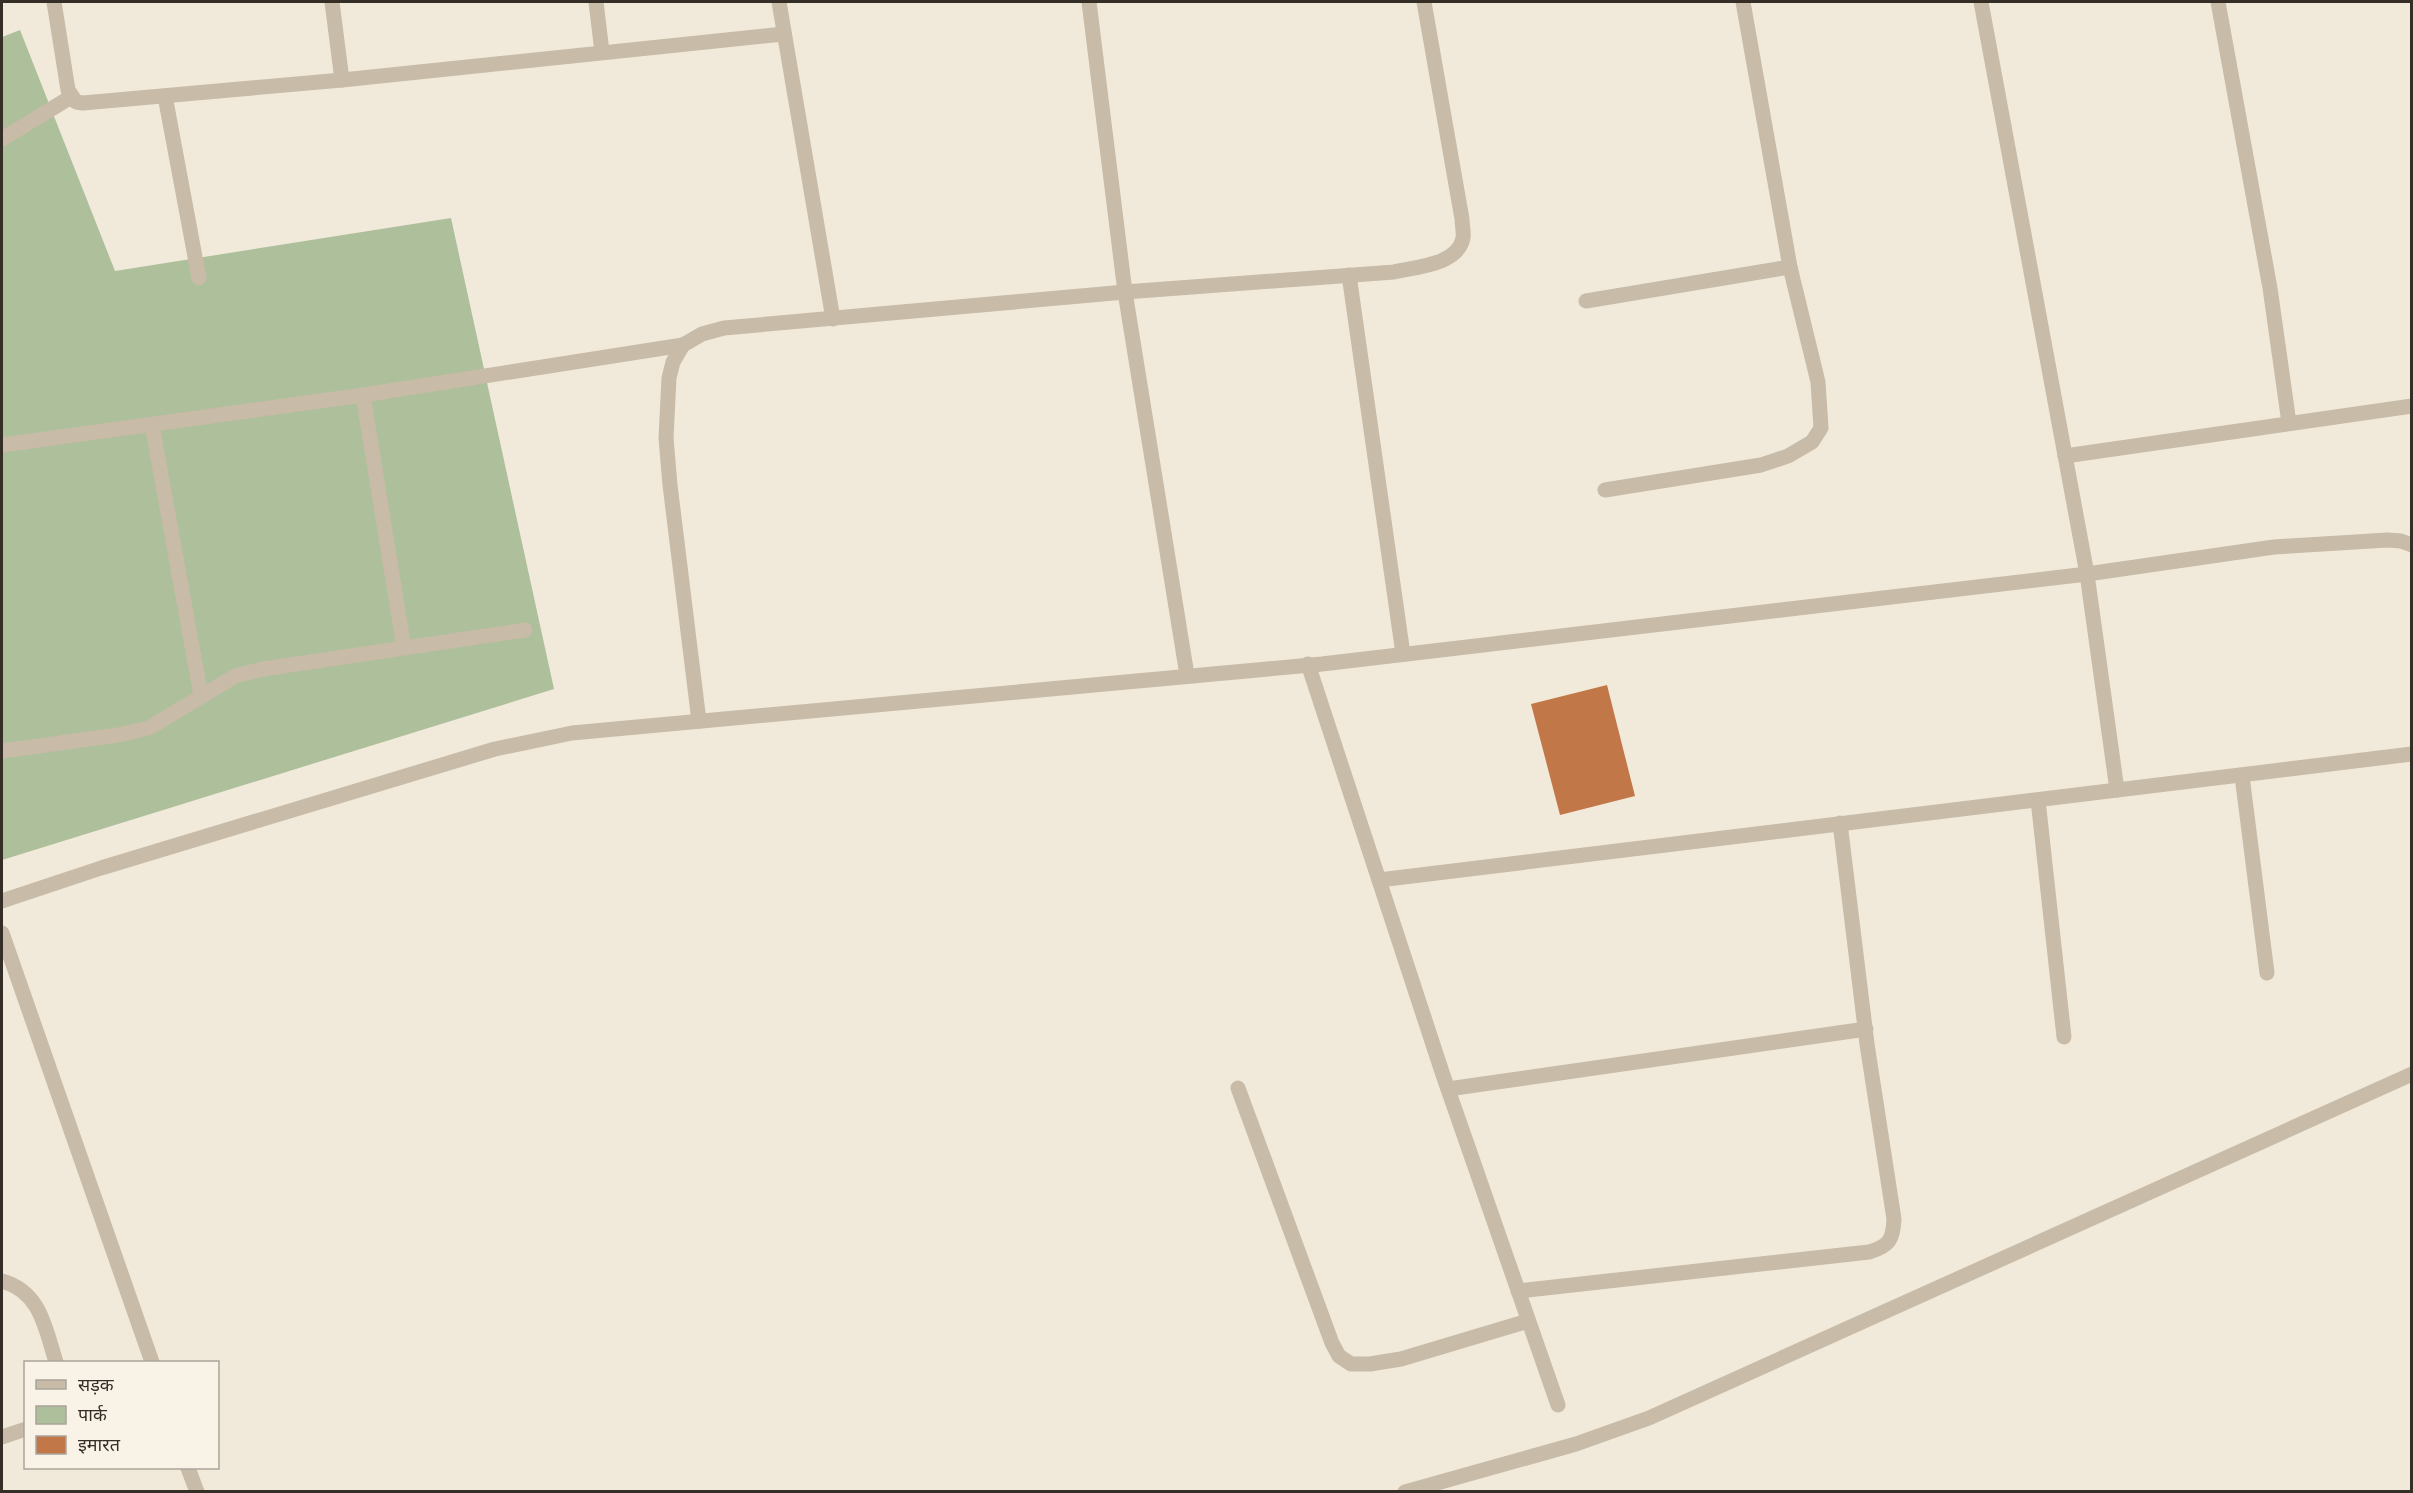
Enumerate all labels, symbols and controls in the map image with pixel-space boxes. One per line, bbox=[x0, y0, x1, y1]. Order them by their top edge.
legend bbox=[24, 1361, 219, 1469]
text: सड़क bbox=[78, 1372, 115, 1396]
text: पार्क bbox=[78, 1402, 108, 1426]
text: इमारत bbox=[78, 1432, 121, 1456]

